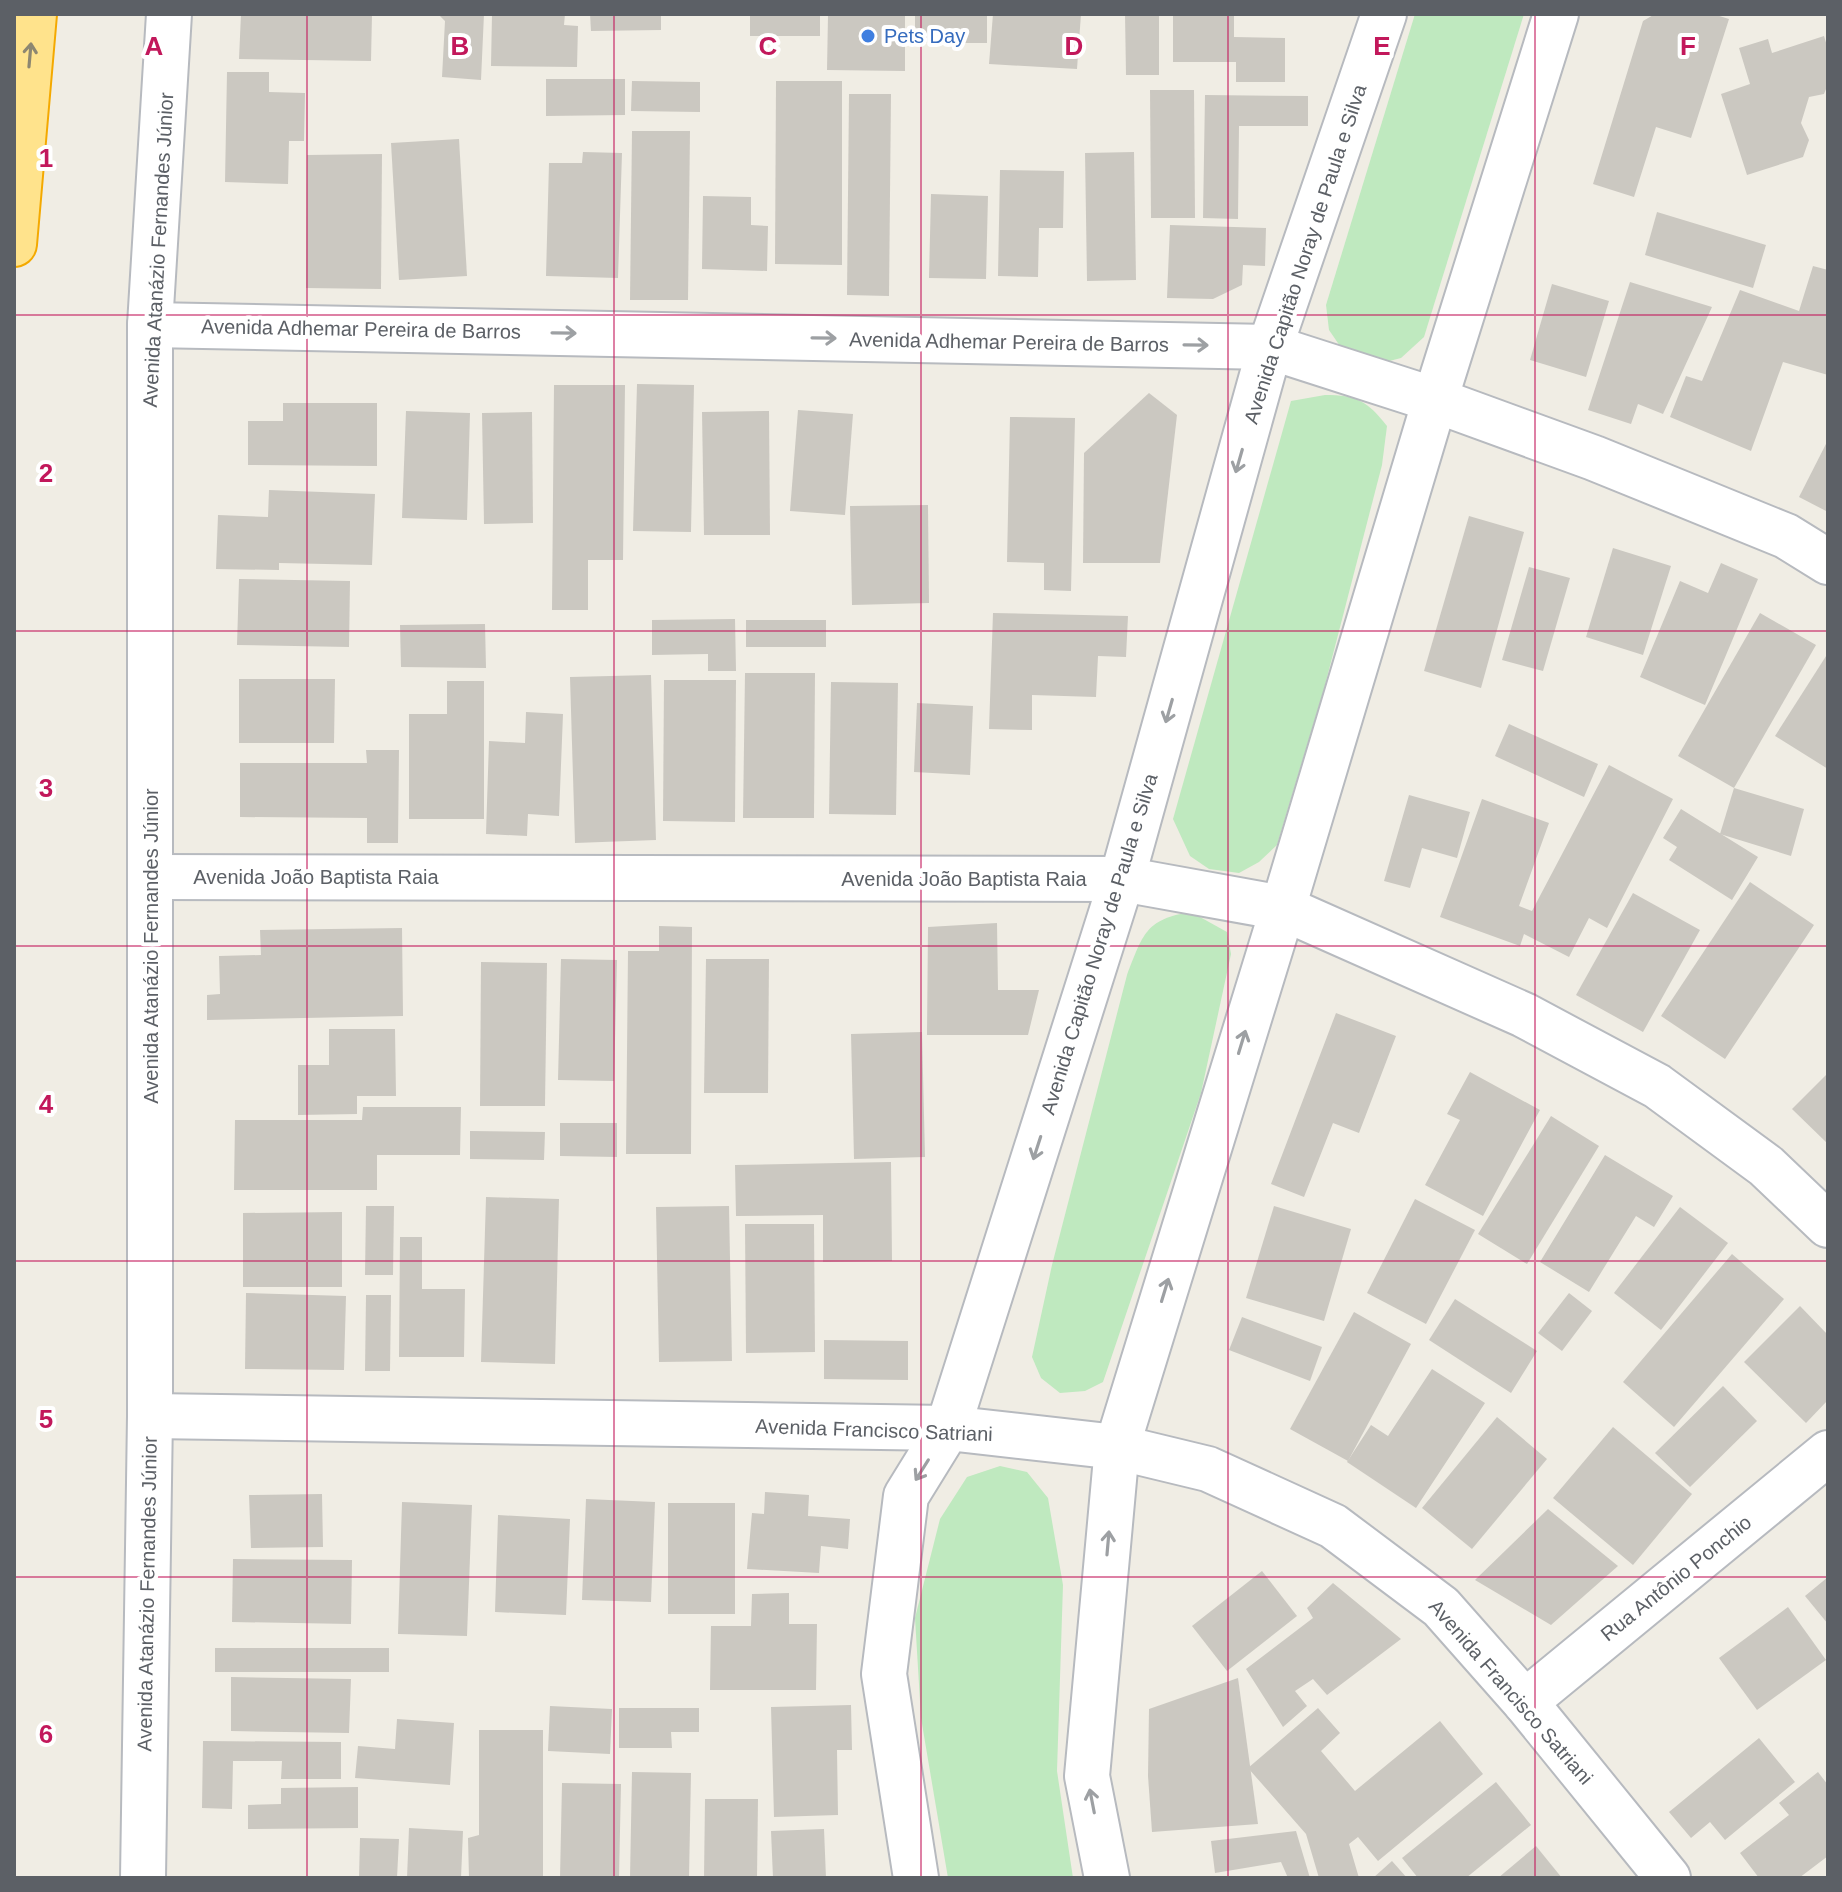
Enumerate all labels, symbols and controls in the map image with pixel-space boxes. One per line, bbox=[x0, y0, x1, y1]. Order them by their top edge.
place label: Pets Day bbox=[884, 25, 965, 47]
marker: Pets Day bbox=[859, 27, 877, 45]
text: A bbox=[145, 31, 164, 61]
text: B bbox=[451, 31, 469, 61]
text: C bbox=[759, 31, 778, 61]
text: D bbox=[1065, 31, 1083, 61]
text: E bbox=[1373, 31, 1391, 61]
text: F bbox=[1680, 31, 1696, 61]
one-way arrow bbox=[23, 42, 38, 69]
street label: Avenida Capitão Noray de Paula e Silva bbox=[1240, 81, 1371, 426]
street label: Avenida Atanázio Fernandes Júnior bbox=[139, 92, 177, 408]
text: 1 bbox=[39, 143, 53, 173]
street label: Avenida Adhemar Pereira de Barros bbox=[201, 315, 521, 343]
one-way arrow bbox=[550, 325, 577, 341]
street label: Avenida Adhemar Pereira de Barros bbox=[849, 328, 1169, 356]
one-way arrow bbox=[810, 330, 837, 346]
one-way arrow bbox=[1182, 338, 1209, 353]
one-way arrow bbox=[1230, 447, 1245, 473]
text: 2 bbox=[39, 458, 53, 488]
one-way arrow bbox=[1160, 698, 1175, 724]
street label: Avenida Capitão Noray de Paula e Silva bbox=[1037, 770, 1162, 1117]
text: 3 bbox=[39, 773, 53, 803]
street label: Avenida Atanázio Fernandes Júnior bbox=[140, 788, 162, 1104]
street label: Avenida João Baptista Raia bbox=[193, 866, 440, 888]
street label: Avenida João Baptista Raia bbox=[841, 868, 1088, 890]
one-way arrow bbox=[1236, 1030, 1250, 1055]
text: 4 bbox=[39, 1089, 54, 1119]
one-way arrow bbox=[1029, 1134, 1044, 1160]
one-way arrow bbox=[1158, 1278, 1173, 1304]
text: 5 bbox=[39, 1404, 53, 1434]
street label: Avenida Francisco Satriani bbox=[755, 1415, 993, 1445]
street label: Avenida Atanázio Fernandes Júnior bbox=[133, 1436, 161, 1752]
one-way arrow bbox=[913, 1459, 930, 1481]
street label: Rua Antônio Ponchio bbox=[1596, 1511, 1756, 1645]
one-way arrow bbox=[1101, 1530, 1116, 1557]
street label: Avenida Francisco Satriani bbox=[1425, 1595, 1597, 1789]
text: 6 bbox=[39, 1719, 53, 1749]
one-way arrow bbox=[1084, 1789, 1099, 1815]

